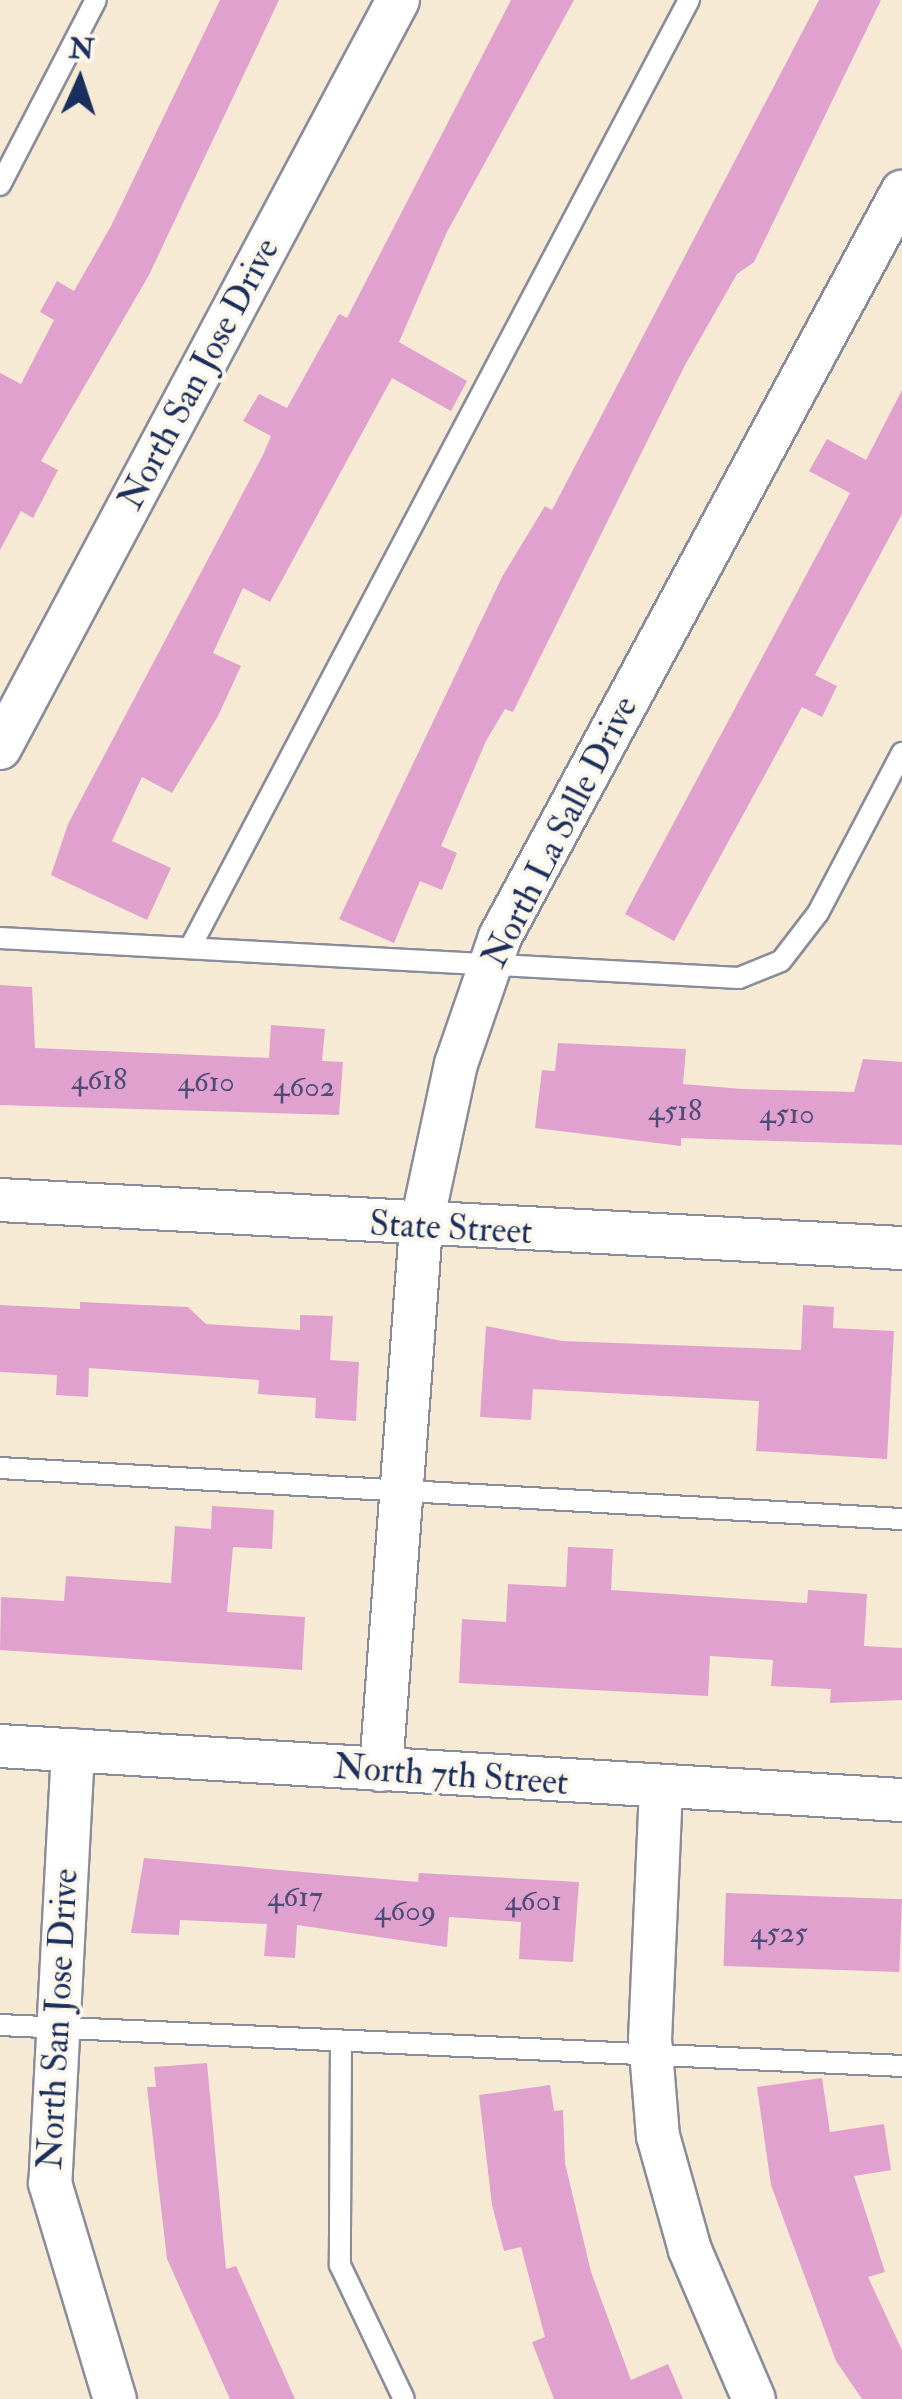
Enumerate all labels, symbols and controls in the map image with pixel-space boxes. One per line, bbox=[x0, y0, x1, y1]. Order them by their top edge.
north arrow bbox=[30, 30, 130, 130]
text: N bbox=[68, 31, 95, 68]
street label: North San Jose Drive bbox=[110, 231, 288, 517]
street label: North La Salle Drive bbox=[474, 690, 646, 974]
house number: 4618 bbox=[71, 1062, 127, 1098]
house number: 4610 bbox=[177, 1064, 235, 1100]
house number: 4602 bbox=[273, 1069, 335, 1105]
house number: 4518 bbox=[648, 1093, 702, 1129]
house number: 4510 bbox=[759, 1096, 815, 1132]
street label: State Street bbox=[369, 1203, 533, 1253]
street label: North 7th Street bbox=[332, 1746, 570, 1804]
street label: North San Jose Drive bbox=[29, 1867, 87, 2171]
house number: 4617 bbox=[267, 1879, 323, 1915]
house number: 4601 bbox=[504, 1883, 562, 1919]
house number: 4609 bbox=[374, 1893, 436, 1929]
house number: 4525 bbox=[750, 1915, 808, 1951]

